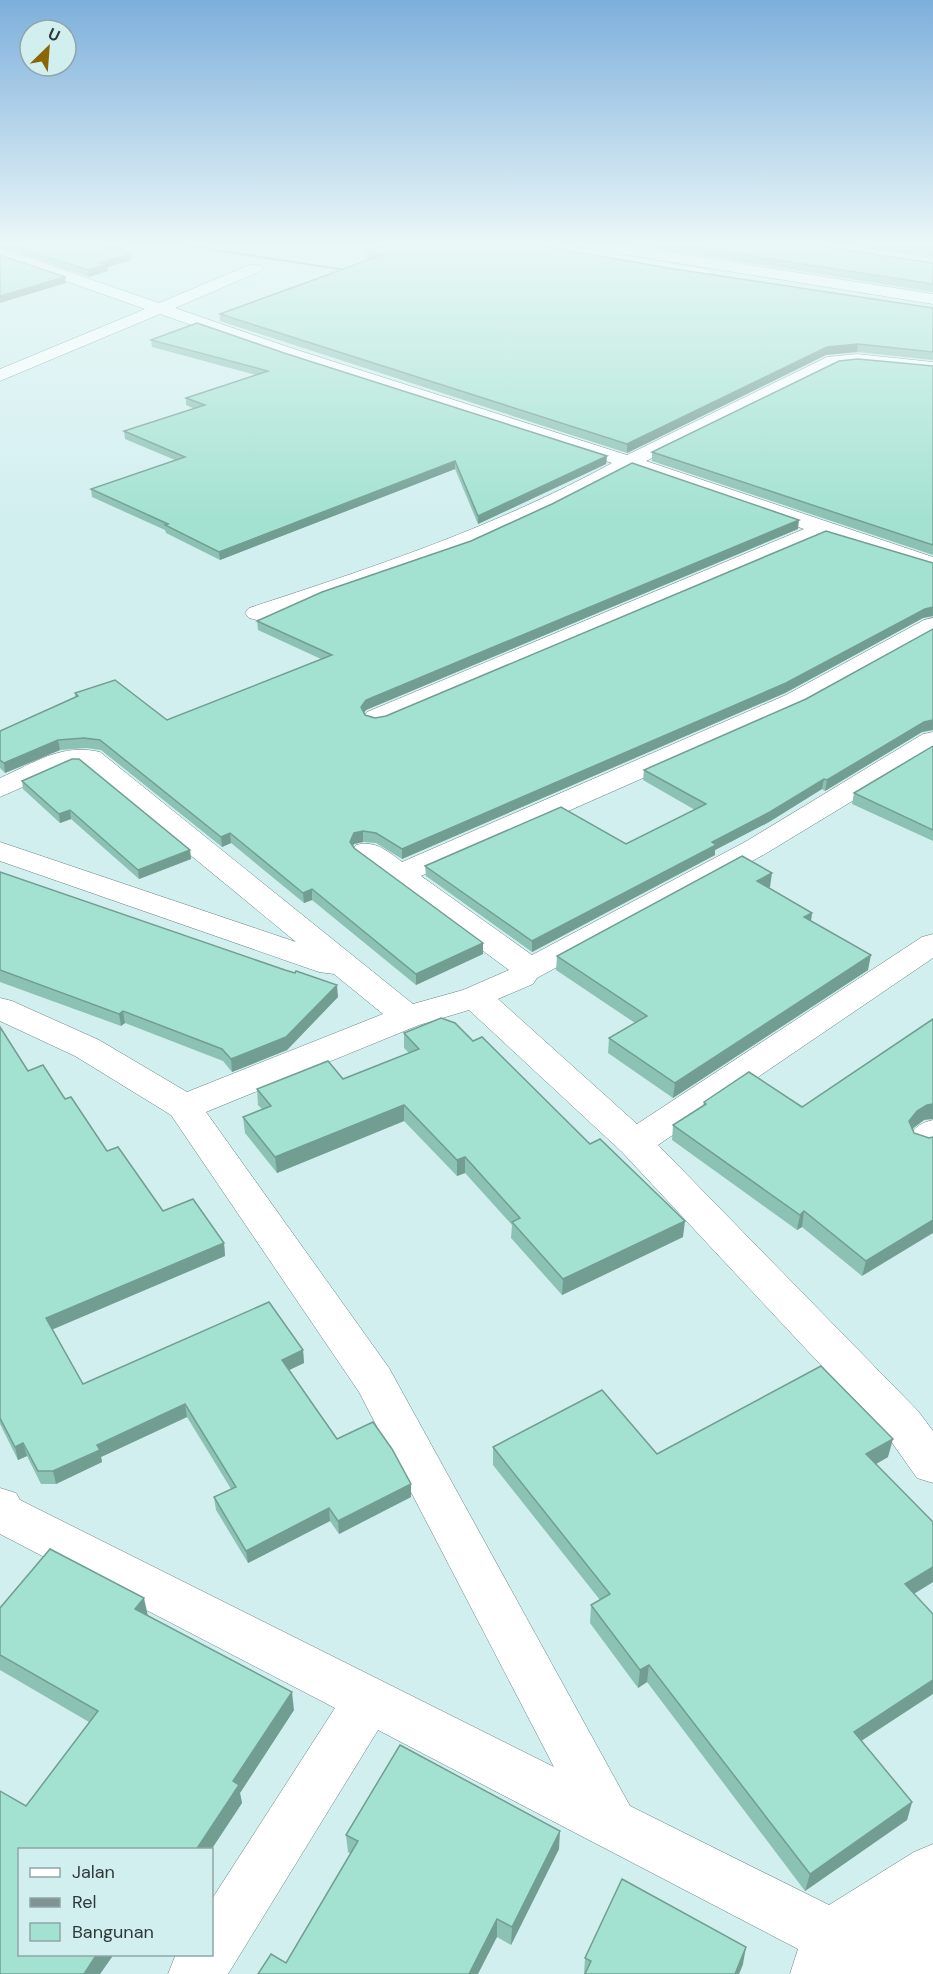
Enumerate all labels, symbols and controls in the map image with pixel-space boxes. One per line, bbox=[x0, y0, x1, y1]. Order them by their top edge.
north arrow bbox=[18, 18, 78, 78]
text: U bbox=[45, 23, 64, 47]
legend bbox=[18, 1848, 213, 1956]
text: Jalan bbox=[72, 1860, 115, 1884]
text: Rel bbox=[72, 1890, 96, 1914]
text: Bangunan bbox=[72, 1920, 154, 1944]

